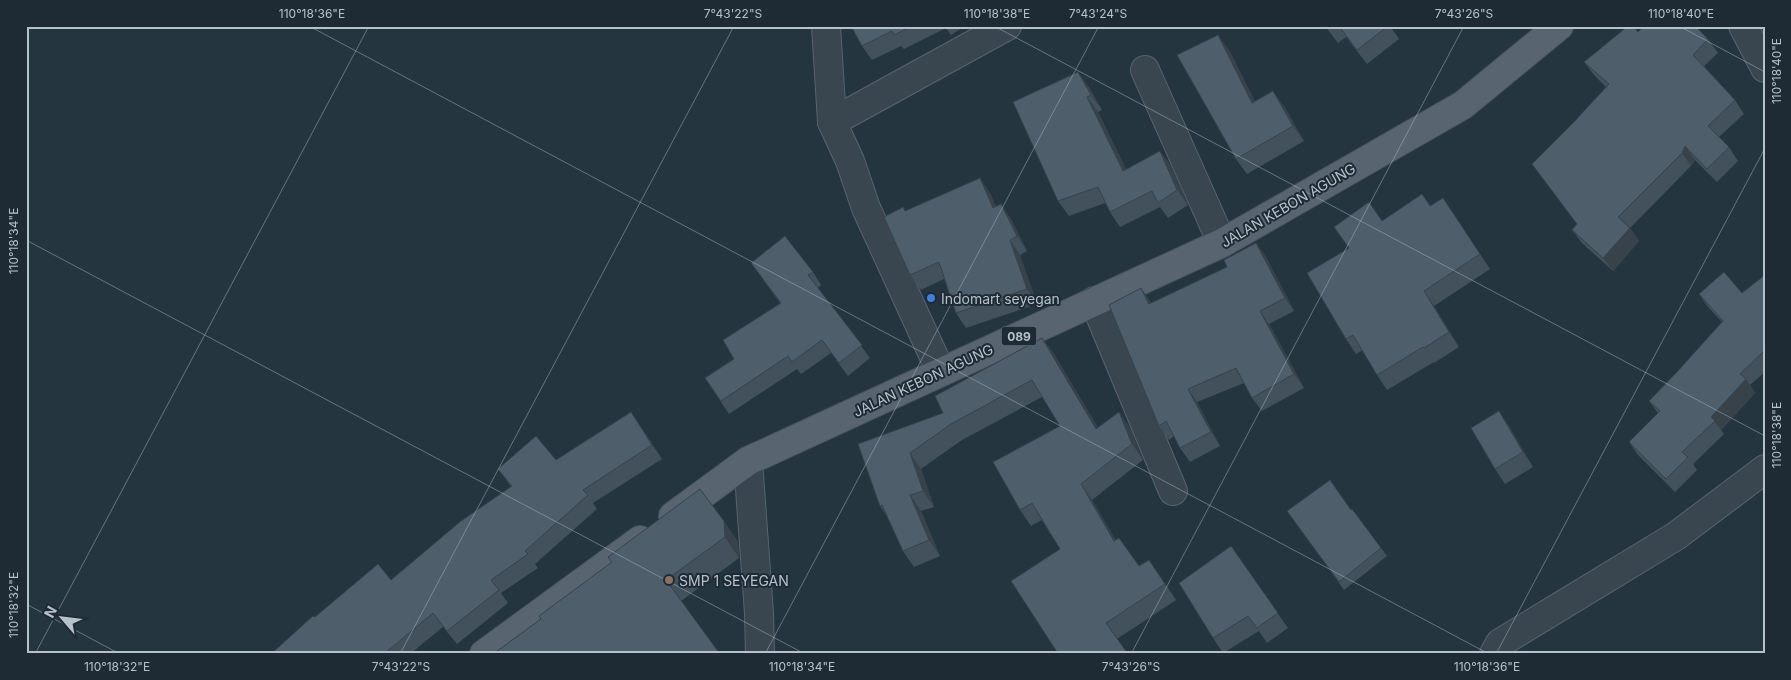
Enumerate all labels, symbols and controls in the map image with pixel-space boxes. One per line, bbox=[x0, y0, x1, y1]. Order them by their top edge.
text: 110°18'36"E bbox=[279, 6, 345, 21]
text: 7°43'22"S bbox=[704, 6, 762, 21]
text: 110°18'38"E bbox=[964, 6, 1030, 21]
text: 7°43'24"S bbox=[1069, 6, 1128, 21]
text: 7°43'26"S bbox=[1435, 6, 1494, 21]
text: 110°18'40"E bbox=[1648, 6, 1714, 21]
text: 110°18'40"E bbox=[1769, 38, 1784, 104]
street label: JALAN KEBON AGUNG bbox=[1218, 159, 1358, 251]
text: 110°18'34"E bbox=[6, 208, 21, 274]
place label: Indomart seyegan bbox=[941, 290, 1060, 307]
marker: Indomart seyegan bbox=[925, 292, 937, 304]
road number: 089 bbox=[1002, 326, 1036, 346]
street label: JALAN KEBON AGUNG bbox=[850, 340, 996, 420]
text: 110°18'38"E bbox=[1769, 402, 1784, 468]
text: 110°18'32"E bbox=[6, 572, 21, 638]
place label: SMP 1 SEYEGAN bbox=[679, 572, 789, 589]
marker: SMP 1 SEYEGAN bbox=[663, 574, 675, 586]
north arrow bbox=[38, 592, 88, 642]
text: N bbox=[40, 603, 60, 620]
text: 110°18'32"E bbox=[84, 659, 150, 674]
text: 7°43'22"S bbox=[372, 659, 430, 674]
text: 110°18'34"E bbox=[769, 659, 835, 674]
text: 7°43'26"S bbox=[1102, 659, 1161, 674]
text: 110°18'36"E bbox=[1454, 659, 1520, 674]

